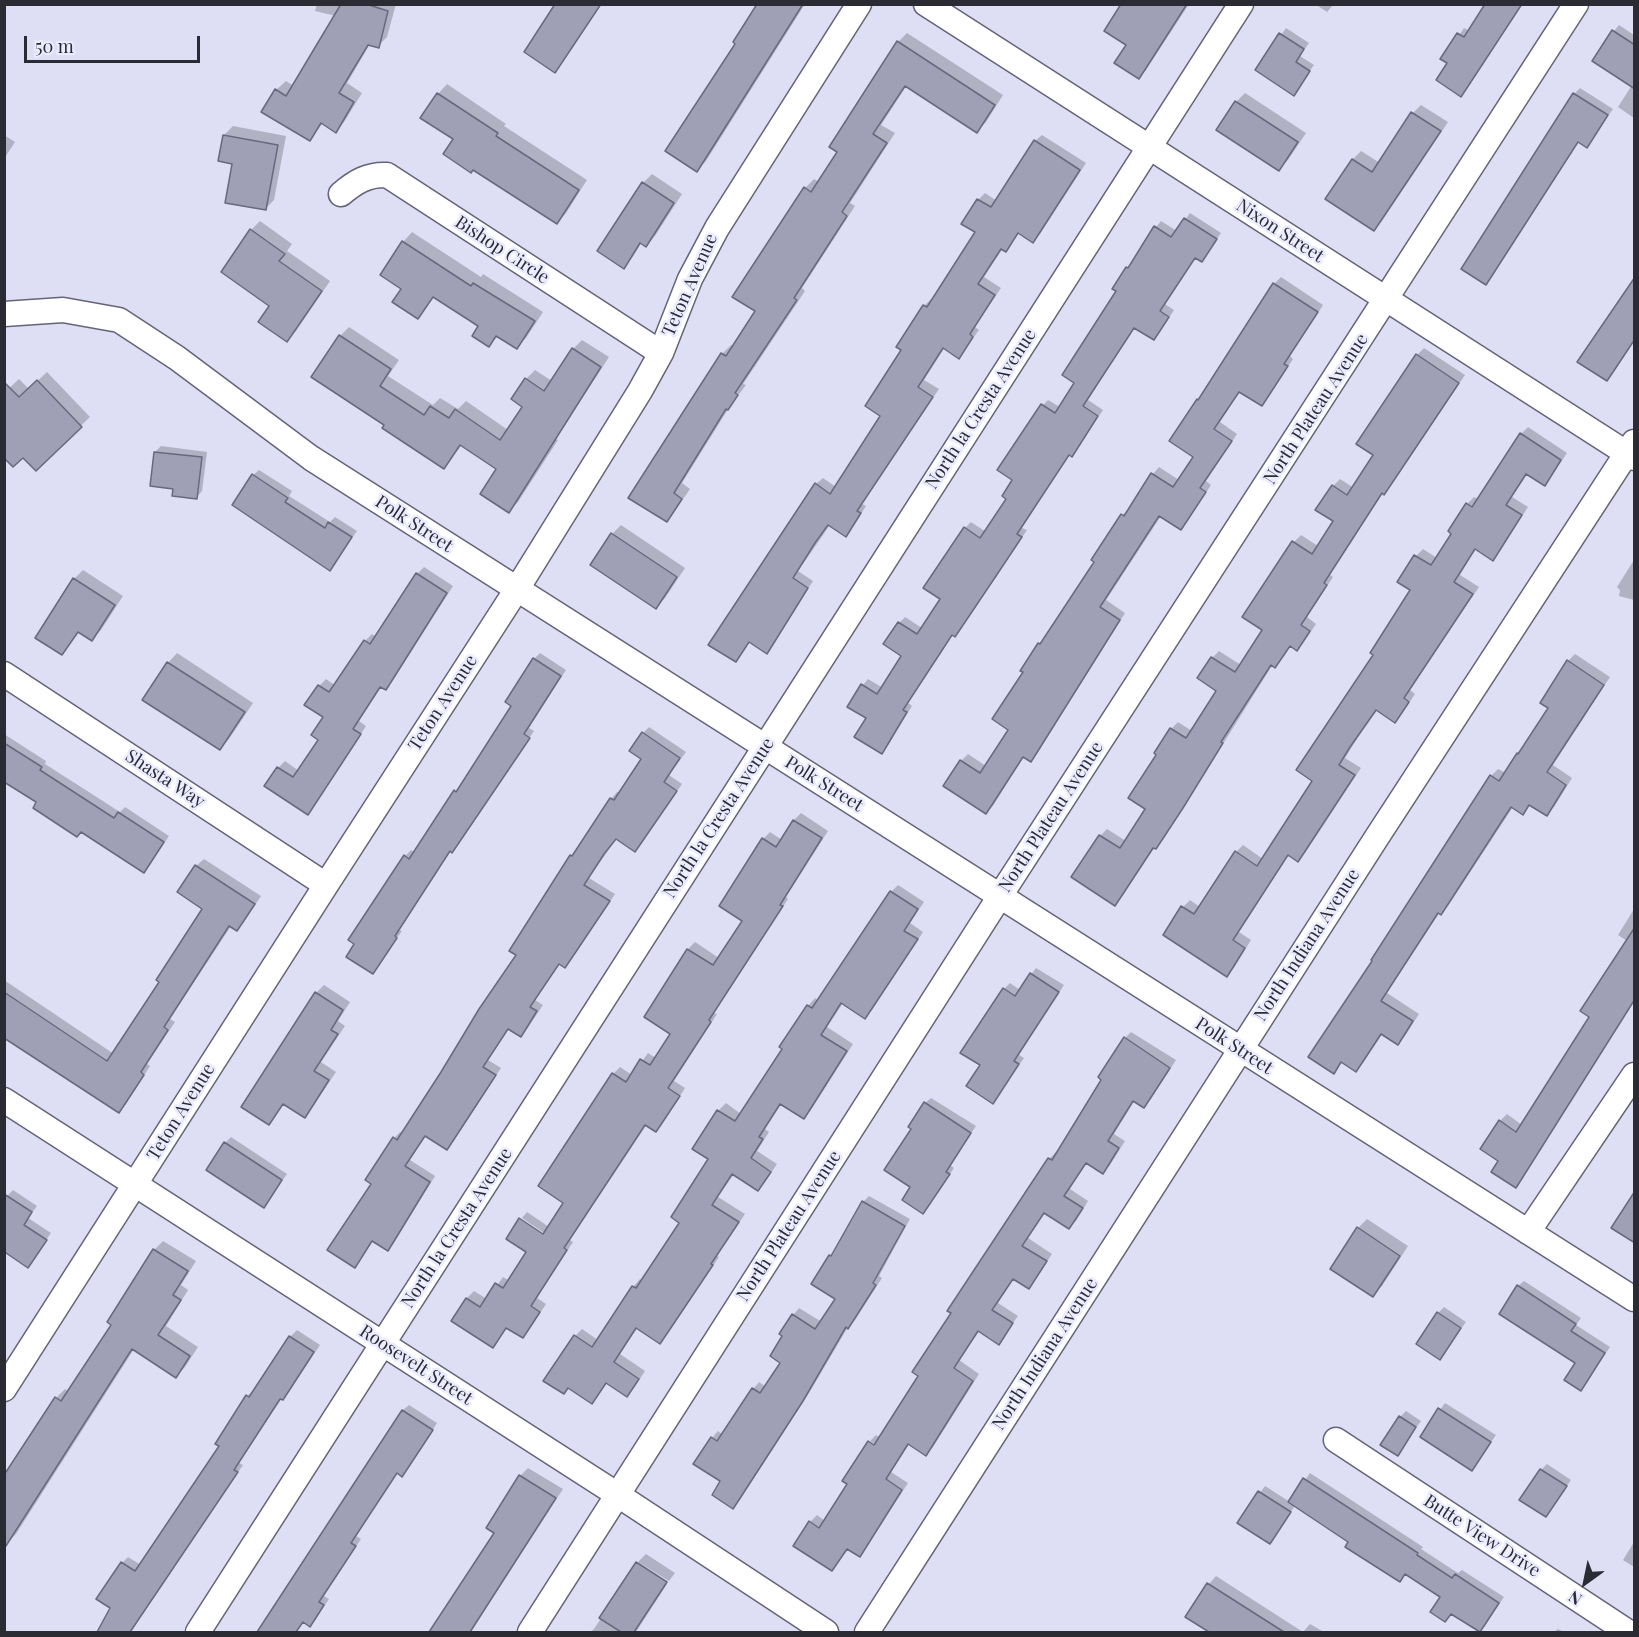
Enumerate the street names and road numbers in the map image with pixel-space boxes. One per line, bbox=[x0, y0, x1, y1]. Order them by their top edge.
street label: Nixon Street bbox=[1232, 195, 1328, 267]
street label: Bishop Circle bbox=[451, 212, 553, 288]
street label: Teton Avenue bbox=[658, 230, 722, 340]
street label: North la Cresta Avenue bbox=[921, 325, 1041, 493]
street label: North Plateau Avenue bbox=[1259, 330, 1373, 488]
street label: Polk Street bbox=[371, 491, 457, 557]
street label: Teton Avenue bbox=[404, 651, 482, 755]
street label: North la Cresta Avenue bbox=[659, 734, 779, 902]
street label: North Plateau Avenue bbox=[994, 738, 1108, 896]
street label: Shasta Way bbox=[121, 745, 209, 813]
street label: Polk Street bbox=[781, 752, 867, 816]
street label: North Indiana Avenue bbox=[1250, 865, 1364, 1025]
street label: Polk Street bbox=[1191, 1013, 1277, 1079]
street label: Teton Avenue bbox=[143, 1059, 219, 1165]
street label: North la Cresta Avenue bbox=[397, 1144, 517, 1312]
street label: North Plateau Avenue bbox=[732, 1147, 846, 1305]
street label: North Indiana Avenue bbox=[988, 1274, 1102, 1434]
street label: Roosevelt Street bbox=[355, 1320, 477, 1410]
street label: Butte View Drive bbox=[1420, 1490, 1544, 1582]

